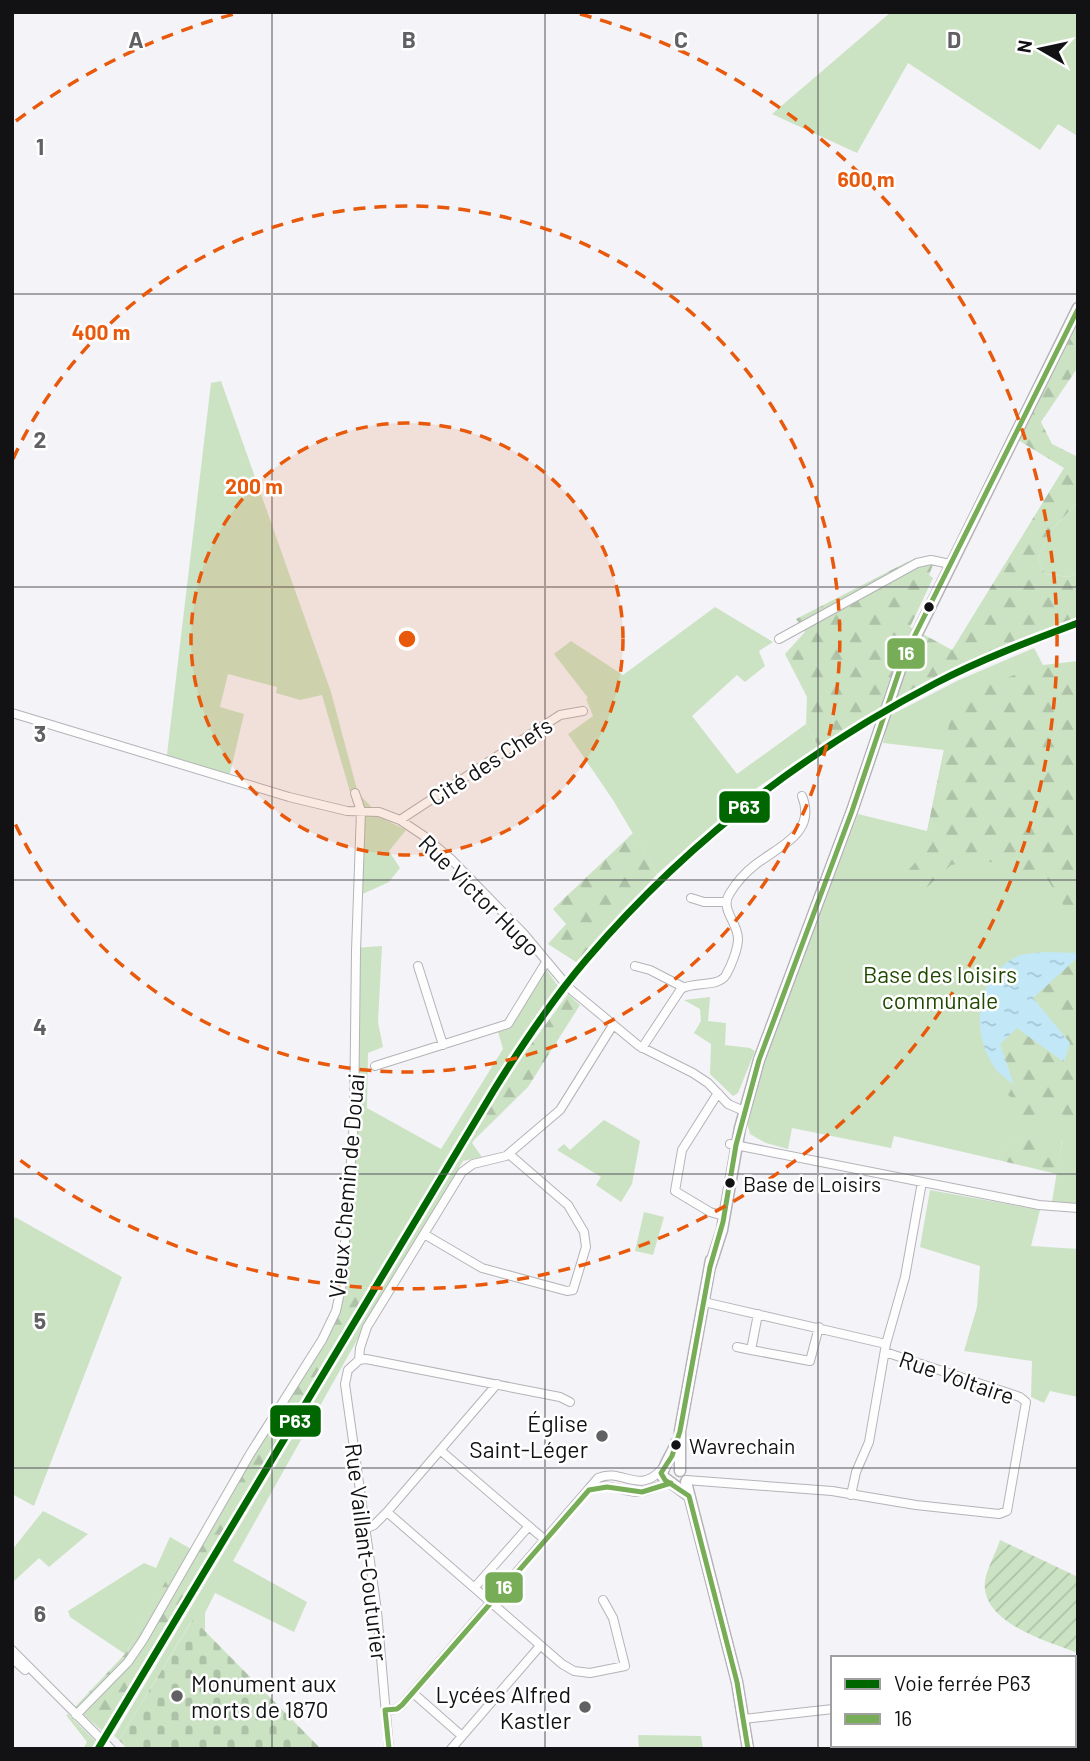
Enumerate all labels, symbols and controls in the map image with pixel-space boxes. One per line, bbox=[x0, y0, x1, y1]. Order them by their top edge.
north arrow bbox=[1006, 14, 1076, 84]
text: A bbox=[128, 25, 144, 53]
text: B bbox=[402, 25, 416, 53]
text: C bbox=[674, 25, 688, 53]
text: D bbox=[947, 25, 961, 53]
text: N bbox=[1011, 38, 1036, 54]
text: 1 bbox=[36, 132, 44, 160]
text: 600 m bbox=[838, 166, 894, 191]
text: 400 m bbox=[72, 319, 130, 344]
text: 2 bbox=[34, 425, 46, 453]
text: 200 m bbox=[225, 473, 283, 498]
unlabelled marker bbox=[922, 600, 936, 614]
centre of rings bbox=[395, 627, 419, 651]
line badge: 16 bbox=[886, 637, 926, 670]
text: 16 bbox=[898, 641, 914, 664]
street label: Cité des Chefs bbox=[423, 711, 557, 811]
text: 3 bbox=[34, 719, 46, 747]
line badge: P63 bbox=[718, 790, 771, 824]
text: P63 bbox=[728, 795, 760, 818]
street label: Rue Victor Hugo bbox=[413, 828, 547, 962]
park label: Base des loisirs communale bbox=[863, 960, 1017, 1014]
text: 4 bbox=[33, 1012, 47, 1040]
street label: Vieux Chemin de Douai bbox=[322, 1072, 370, 1300]
place label: Base de Loisirs bbox=[743, 1171, 881, 1196]
marker: Base de Loisirs bbox=[723, 1176, 737, 1190]
text: 5 bbox=[34, 1306, 46, 1334]
street label: Rue Voltaire bbox=[896, 1344, 1018, 1410]
line badge: P63 bbox=[269, 1404, 322, 1438]
text: P63 bbox=[279, 1409, 311, 1432]
place label: Église Saint-Léger bbox=[469, 1409, 589, 1463]
marker: Église Saint-Léger bbox=[594, 1428, 610, 1444]
place label: Wavrechain bbox=[689, 1433, 795, 1458]
marker: Wavrechain bbox=[669, 1438, 683, 1452]
street label: Rue Vaillant-Couturier bbox=[340, 1441, 394, 1663]
line badge: 16 bbox=[484, 1571, 524, 1604]
text: 16 bbox=[496, 1575, 512, 1598]
text: 6 bbox=[34, 1599, 46, 1627]
legend bbox=[831, 1656, 1076, 1747]
place label: Monument aux morts de 1870 bbox=[191, 1669, 336, 1723]
text: Voie ferrée P63 bbox=[894, 1670, 1031, 1695]
place label: Lycées Alfred Kastler bbox=[436, 1680, 572, 1734]
marker: Monument aux morts de 1870 bbox=[169, 1688, 185, 1704]
marker: Lycées Alfred Kastler bbox=[577, 1699, 593, 1715]
text: 16 bbox=[894, 1705, 912, 1730]

